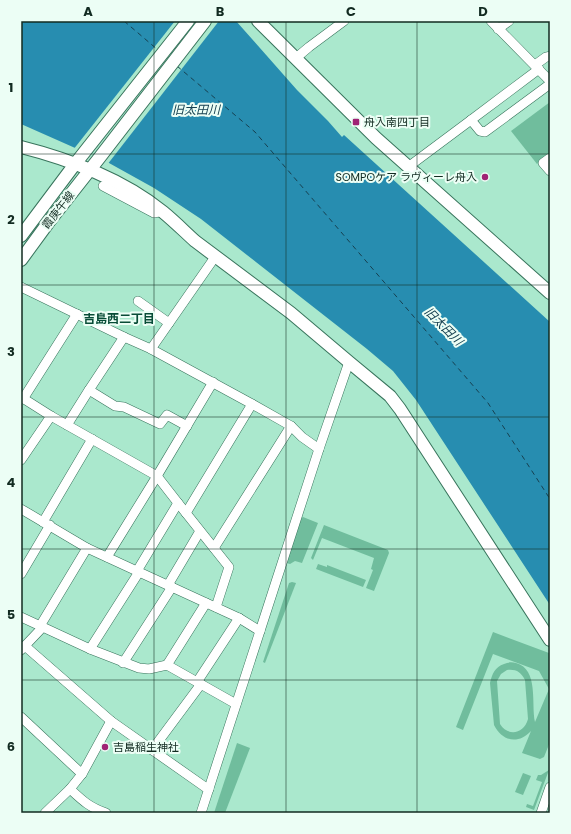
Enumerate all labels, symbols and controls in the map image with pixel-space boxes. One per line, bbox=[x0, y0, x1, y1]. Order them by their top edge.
text: A bbox=[83, 2, 93, 21]
text: B bbox=[216, 2, 225, 21]
text: C bbox=[346, 2, 356, 21]
text: D bbox=[478, 2, 488, 21]
text: 1 bbox=[9, 78, 13, 97]
water label: 旧太田川 bbox=[172, 101, 222, 118]
place label: 舟入南四丁目 bbox=[364, 114, 430, 130]
marker: 舟入南四丁目 bbox=[351, 117, 361, 127]
place label: SOMPOケア ラヴィーレ舟入 bbox=[335, 169, 477, 185]
marker: SOMPOケア ラヴィーレ舟入 bbox=[480, 172, 490, 182]
street label: 霞庚午線 bbox=[38, 188, 78, 232]
text: 2 bbox=[7, 210, 15, 229]
water label: 旧太田川 bbox=[421, 303, 468, 350]
district label: 吉島西二丁目 bbox=[83, 310, 155, 327]
text: 3 bbox=[7, 342, 15, 361]
text: 4 bbox=[7, 473, 16, 492]
text: 5 bbox=[7, 605, 15, 624]
text: 6 bbox=[7, 737, 15, 756]
place label: 吉島稲生神社 bbox=[113, 739, 179, 755]
marker: 吉島稲生神社 bbox=[100, 742, 110, 752]

